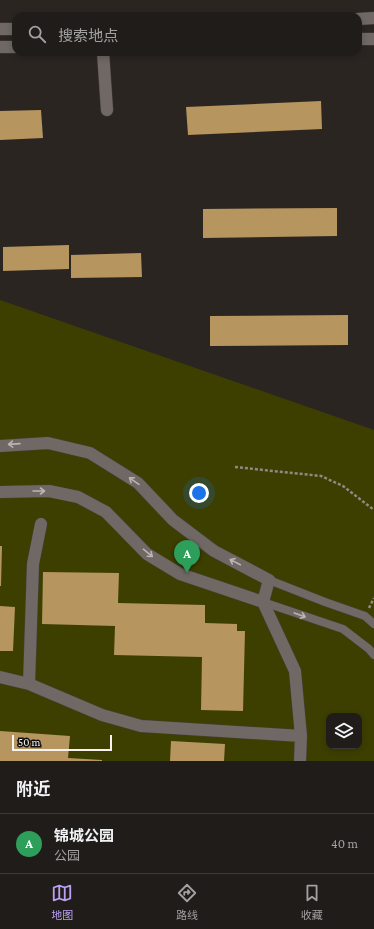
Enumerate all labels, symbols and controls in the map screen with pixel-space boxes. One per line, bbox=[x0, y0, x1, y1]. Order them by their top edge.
search box bbox=[12, 12, 362, 56]
icon: search bbox=[26, 23, 48, 45]
text: 搜索地点 bbox=[58, 28, 118, 44]
one-way arrow bbox=[8, 441, 21, 448]
one-way arrow bbox=[129, 477, 140, 485]
your location bbox=[189, 483, 209, 503]
one-way arrow bbox=[32, 487, 45, 495]
pin: A bbox=[174, 540, 200, 573]
one-way arrow bbox=[142, 549, 153, 558]
one-way arrow bbox=[229, 558, 241, 566]
one-way arrow bbox=[293, 612, 306, 619]
map controls bbox=[326, 713, 362, 749]
button: layers bbox=[326, 713, 362, 749]
scale bar bbox=[12, 733, 112, 752]
text: 50 m bbox=[18, 736, 40, 748]
text: 附近 bbox=[16, 780, 50, 799]
text: 锦城公园 bbox=[54, 828, 114, 844]
text: A bbox=[25, 836, 33, 851]
text: 40 m bbox=[331, 836, 358, 851]
text: 公园 bbox=[54, 848, 80, 863]
tab: 地图 bbox=[51, 882, 73, 922]
tab: 路线 bbox=[176, 882, 198, 922]
tab: 收藏 bbox=[301, 882, 323, 922]

